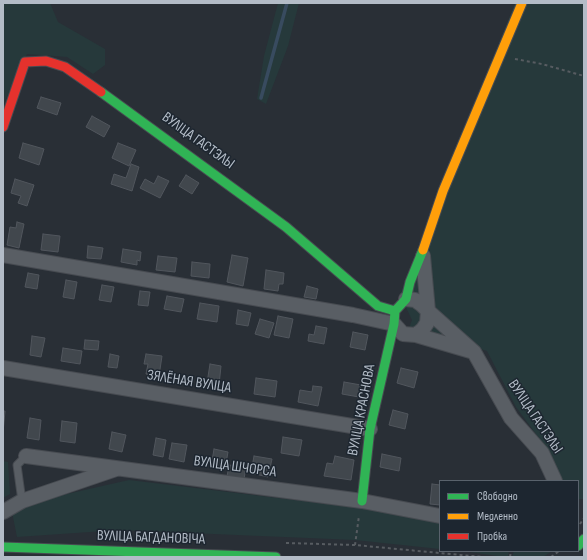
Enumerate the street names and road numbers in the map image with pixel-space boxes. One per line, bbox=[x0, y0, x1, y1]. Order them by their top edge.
street label: ВУЛІЦА ГАСТЭЛЫ bbox=[158, 109, 238, 173]
street label: ВУЛІЦА КРАСНОВА bbox=[344, 363, 380, 457]
street label: ЗЯЛЁНАЯ ВУЛІЦА bbox=[146, 366, 232, 398]
street label: ВУЛІЦА ГАСТЭЛЫ bbox=[504, 377, 566, 457]
street label: ВУЛІЦА ШЧОРСА bbox=[193, 452, 277, 482]
street label: ВУЛІЦА БАГДАНОВІЧА bbox=[97, 527, 205, 549]

